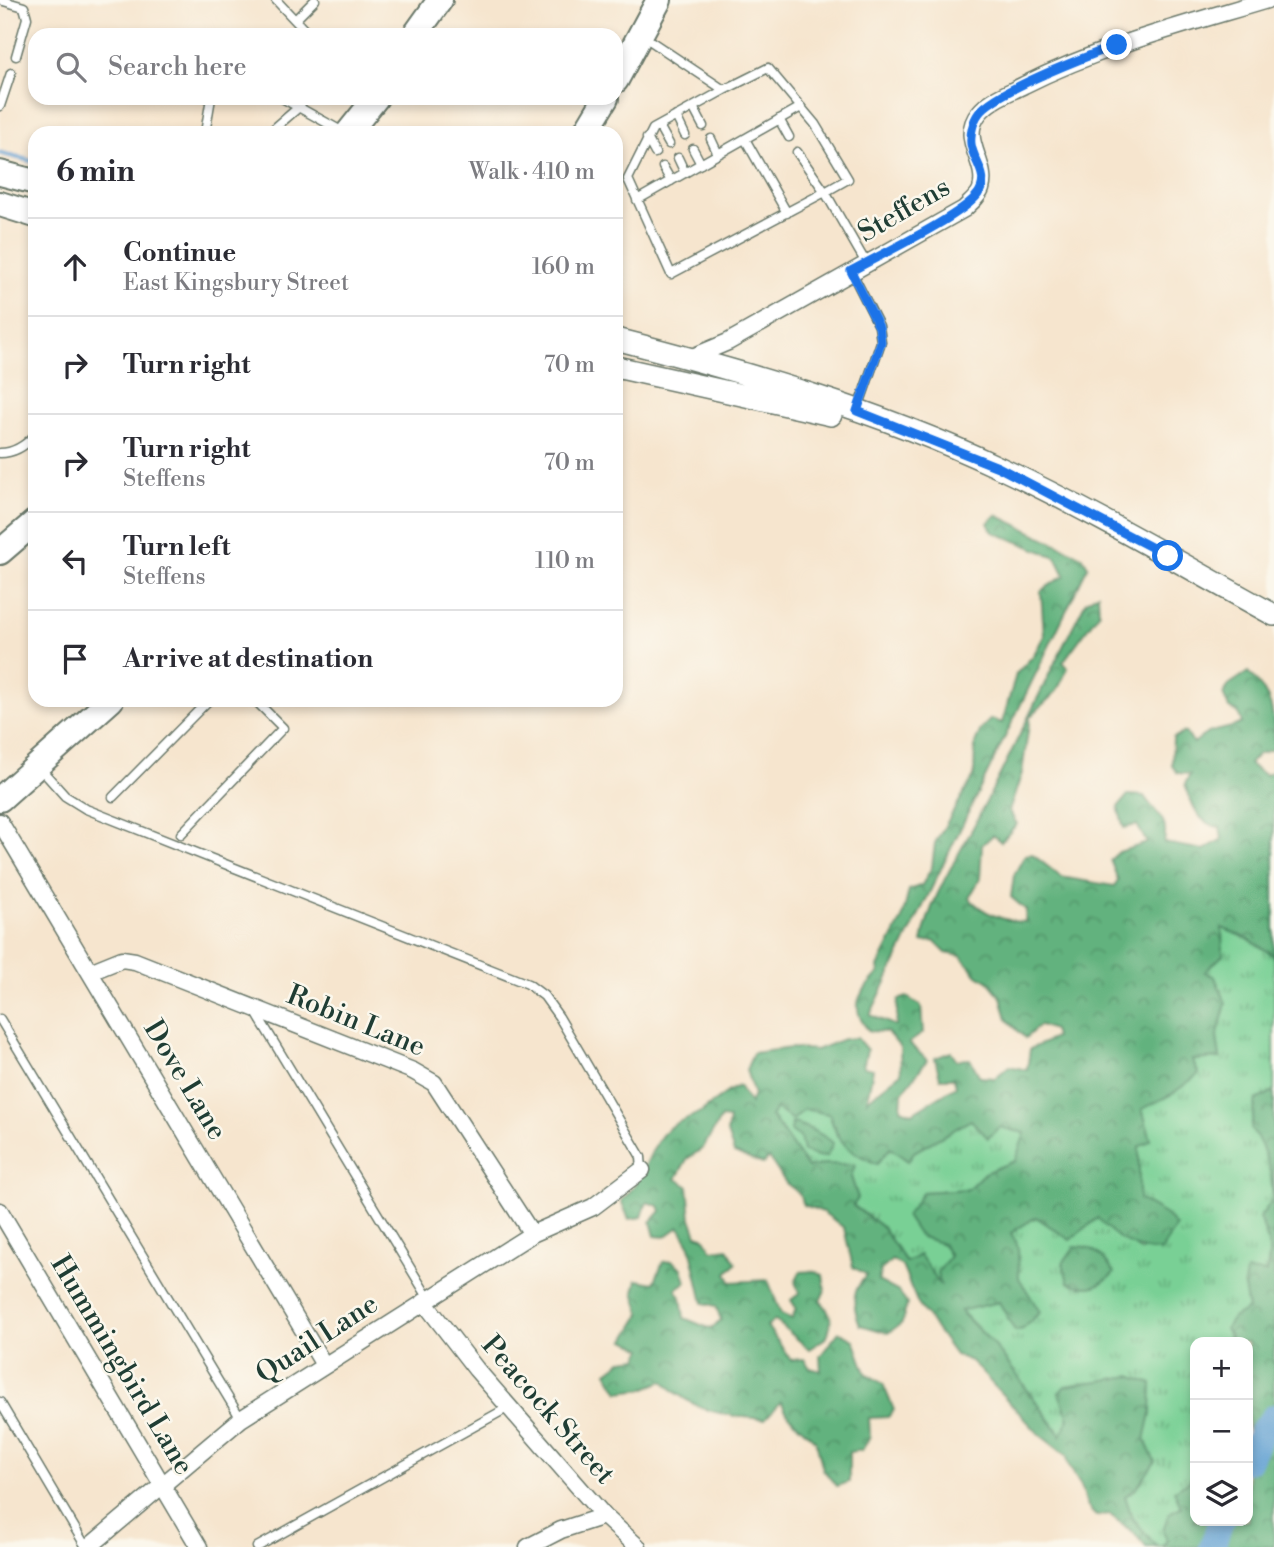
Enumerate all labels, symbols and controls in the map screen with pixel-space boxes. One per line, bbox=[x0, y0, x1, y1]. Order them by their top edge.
search box bbox=[28, 28, 623, 105]
route end bbox=[1101, 29, 1132, 60]
icon: search bbox=[52, 48, 90, 86]
text: Search here bbox=[108, 51, 247, 83]
text: 6 min bbox=[56, 153, 135, 191]
text: Walk · 410 m bbox=[469, 158, 595, 186]
street label: Steffens bbox=[852, 170, 956, 250]
text: Continue bbox=[123, 237, 236, 269]
icon: ahead bbox=[56, 248, 94, 286]
text: 160 m bbox=[532, 253, 595, 281]
text: East Kingsbury Street bbox=[123, 269, 349, 297]
icon: right bbox=[56, 346, 94, 384]
text: Turn right bbox=[123, 349, 251, 381]
text: 70 m bbox=[544, 351, 595, 379]
text: Turn right bbox=[123, 433, 251, 465]
icon: right bbox=[56, 444, 94, 482]
text: 70 m bbox=[544, 449, 595, 477]
text: Steffens bbox=[123, 465, 206, 493]
text: Turn left bbox=[123, 531, 231, 563]
route start bbox=[1152, 540, 1183, 571]
icon: left bbox=[56, 542, 94, 580]
text: 110 m bbox=[535, 547, 595, 575]
text: Steffens bbox=[123, 563, 206, 591]
icon: arrive bbox=[56, 640, 94, 678]
text: Arrive at destination bbox=[123, 643, 373, 675]
street label: Robin Lane bbox=[282, 977, 430, 1065]
street label: Dove Lane bbox=[136, 1014, 234, 1146]
street label: Hummingbird Lane bbox=[43, 1249, 201, 1481]
street label: Quail Lane bbox=[249, 1287, 385, 1391]
street label: Peacock Street bbox=[474, 1328, 622, 1492]
map controls bbox=[1190, 1337, 1253, 1526]
button: + bbox=[1190, 1337, 1253, 1400]
button: − bbox=[1190, 1400, 1253, 1463]
button: layers bbox=[1190, 1463, 1253, 1526]

